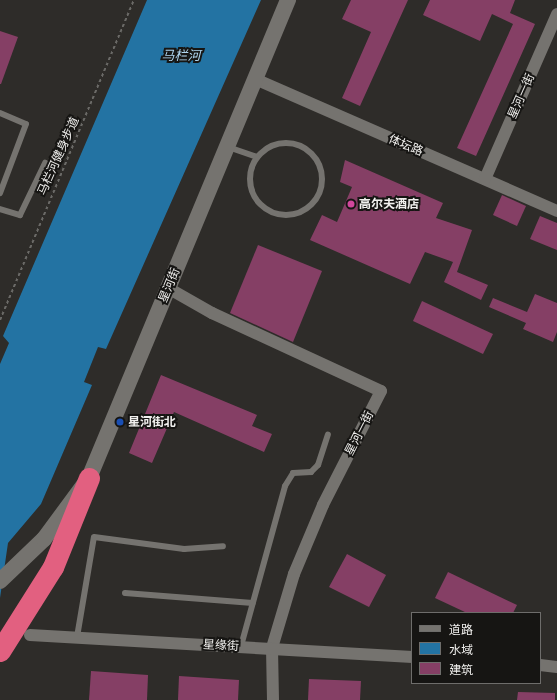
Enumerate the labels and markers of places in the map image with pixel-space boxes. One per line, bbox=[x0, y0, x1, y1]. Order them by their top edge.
place label: 高尔夫酒店 bbox=[359, 197, 419, 211]
marker: 高尔夫酒店 bbox=[346, 199, 356, 209]
place label: 星河街北 bbox=[128, 415, 176, 429]
marker: 星河街北 bbox=[115, 417, 125, 427]

